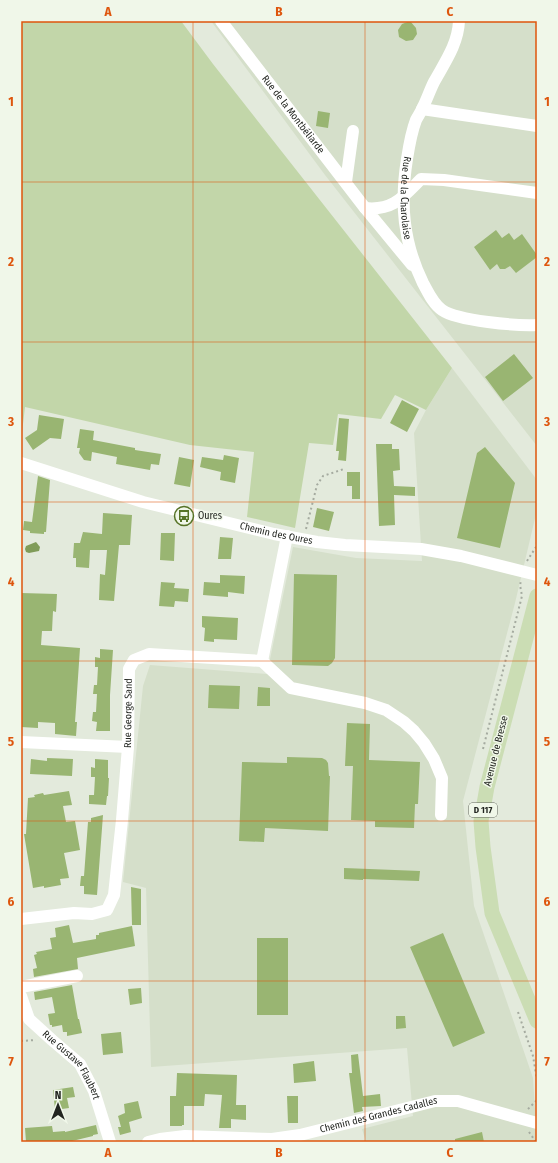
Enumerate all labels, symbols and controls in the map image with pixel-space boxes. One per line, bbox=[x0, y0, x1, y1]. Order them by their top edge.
text: A bbox=[103, 4, 112, 19]
text: B bbox=[275, 4, 283, 19]
text: C bbox=[447, 4, 454, 19]
street label: Rue de la Montbéliarde bbox=[259, 73, 327, 156]
text: 1 bbox=[8, 94, 14, 109]
text: 1 bbox=[544, 94, 550, 109]
street label: Rue de la Charolaise bbox=[398, 156, 414, 241]
text: 2 bbox=[7, 254, 14, 269]
text: 2 bbox=[543, 254, 550, 269]
text: 3 bbox=[7, 414, 14, 429]
text: 3 bbox=[543, 414, 550, 429]
bus stop icon: Oures bbox=[173, 505, 195, 527]
place label: Oures bbox=[198, 510, 222, 522]
street label: Chemin des Oures bbox=[239, 520, 314, 547]
text: 4 bbox=[8, 574, 15, 589]
text: 4 bbox=[544, 574, 551, 589]
street label: Rue George Sand bbox=[122, 678, 135, 748]
street label: Avenue de Bresse bbox=[481, 715, 511, 787]
text: 5 bbox=[8, 734, 14, 749]
text: 5 bbox=[544, 734, 550, 749]
road number: D 117 bbox=[469, 803, 497, 817]
text: 6 bbox=[8, 894, 15, 909]
text: 6 bbox=[544, 894, 551, 909]
street label: Rue Gustave Flaubert bbox=[40, 1028, 103, 1102]
text: 7 bbox=[8, 1054, 14, 1069]
text: 7 bbox=[544, 1054, 550, 1069]
north arrow bbox=[38, 1085, 78, 1125]
text: N bbox=[55, 1089, 61, 1102]
street label: Chemin des Grandes Cadalles bbox=[319, 1095, 437, 1136]
text: A bbox=[103, 1145, 112, 1160]
text: B bbox=[275, 1145, 283, 1160]
text: C bbox=[447, 1145, 454, 1160]

